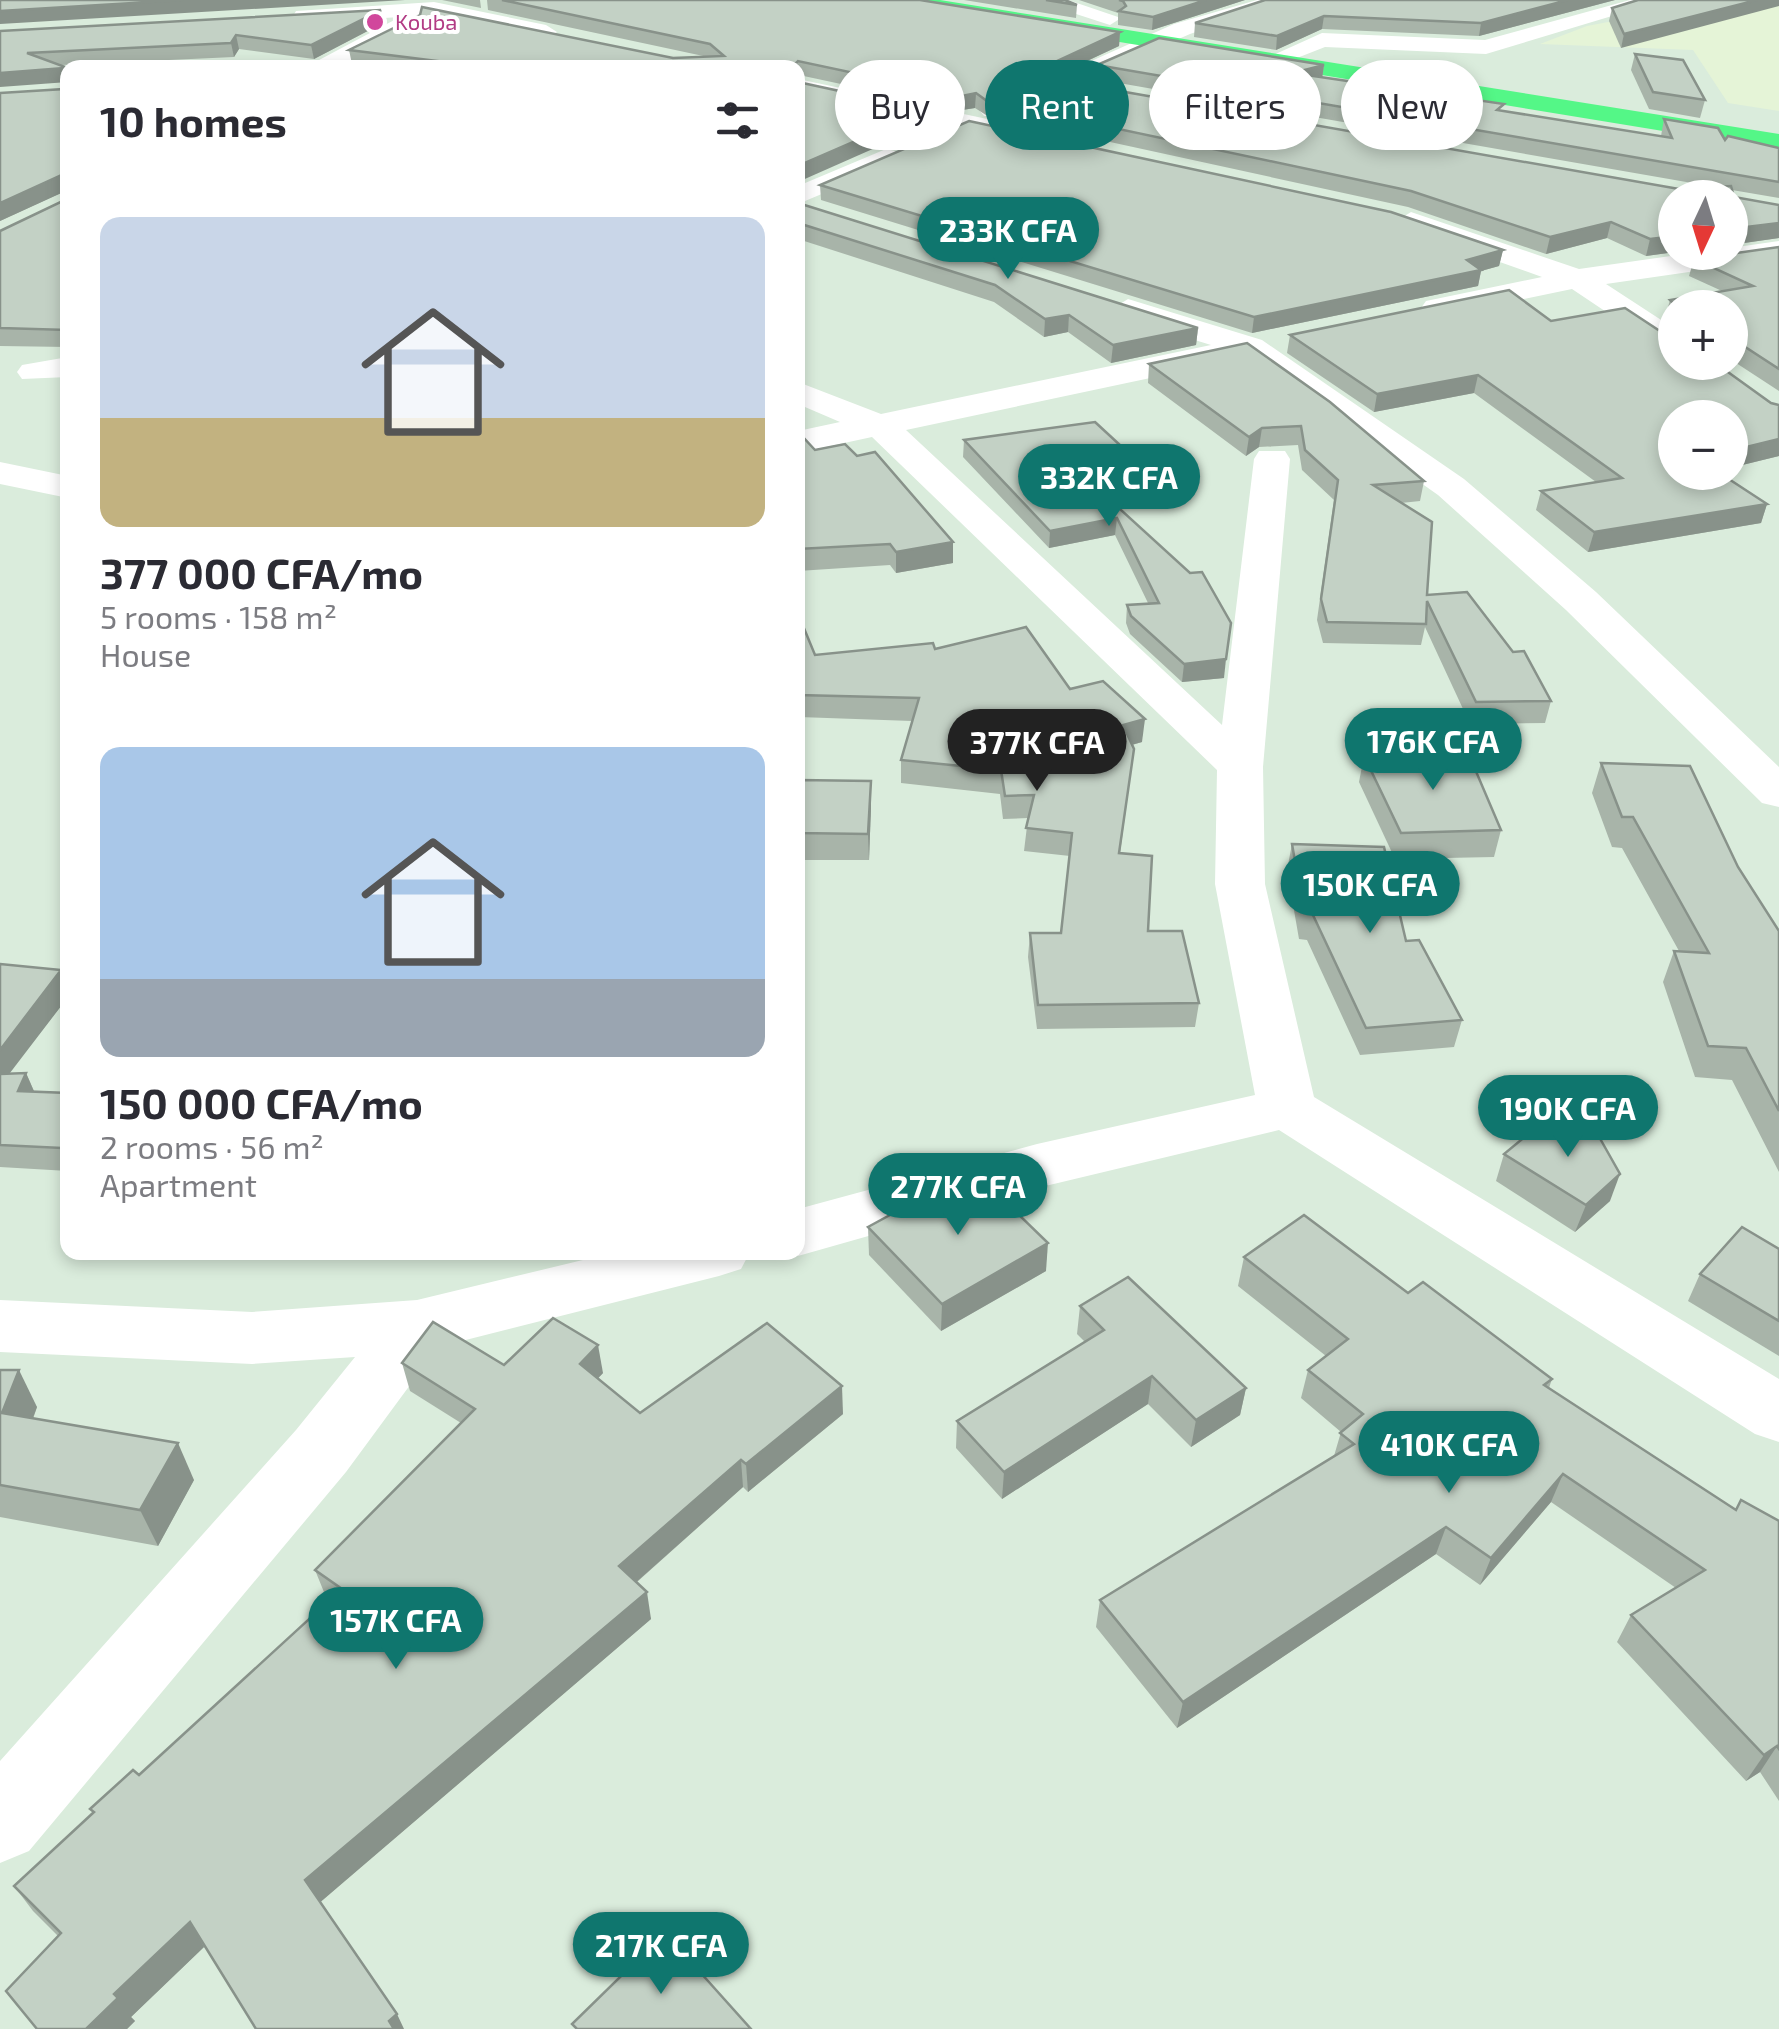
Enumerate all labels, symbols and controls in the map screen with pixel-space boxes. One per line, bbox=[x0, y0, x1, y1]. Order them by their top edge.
place label: Kouba bbox=[395, 8, 457, 34]
marker: Kouba bbox=[364, 11, 386, 33]
chip: Buy bbox=[835, 60, 965, 150]
chip: Rent bbox=[985, 60, 1129, 150]
chip: Filters bbox=[1149, 60, 1321, 150]
chip: New bbox=[1341, 60, 1483, 150]
icon: filters bbox=[710, 93, 765, 148]
text: 10 homes bbox=[100, 95, 287, 145]
north arrow bbox=[1658, 180, 1748, 270]
map controls bbox=[1658, 180, 1748, 490]
pin: 233K CFA bbox=[905, 197, 1111, 282]
text: 233K CFA bbox=[939, 210, 1077, 248]
icon: home bbox=[343, 282, 523, 462]
button: + bbox=[1658, 290, 1748, 380]
button: − bbox=[1658, 400, 1748, 490]
pin: 332K CFA bbox=[1006, 444, 1212, 529]
text: 332K CFA bbox=[1040, 457, 1178, 495]
text: 377 000 CFA/mo bbox=[100, 547, 423, 597]
text: 5 rooms · 158 m² bbox=[100, 597, 337, 635]
text: House bbox=[100, 635, 191, 673]
pin: 176K CFA bbox=[1330, 708, 1536, 793]
pin: 377K CFA bbox=[934, 709, 1140, 794]
text: 176K CFA bbox=[1367, 721, 1499, 759]
text: 377K CFA bbox=[970, 722, 1104, 760]
icon: home bbox=[343, 812, 523, 992]
pin: 150K CFA bbox=[1267, 851, 1473, 936]
text: 150K CFA bbox=[1303, 864, 1437, 902]
pin: 190K CFA bbox=[1465, 1075, 1671, 1160]
text: 150 000 CFA/mo bbox=[100, 1077, 423, 1127]
text: 190K CFA bbox=[1500, 1088, 1636, 1126]
text: 2 rooms · 56 m² bbox=[100, 1127, 324, 1165]
pin: 277K CFA bbox=[855, 1153, 1061, 1238]
text: Apartment bbox=[100, 1165, 257, 1203]
text: 277K CFA bbox=[890, 1166, 1026, 1204]
pin: 410K CFA bbox=[1346, 1411, 1552, 1496]
text: 410K CFA bbox=[1380, 1424, 1518, 1462]
pin: 157K CFA bbox=[293, 1587, 499, 1672]
text: 157K CFA bbox=[330, 1600, 462, 1638]
pin: 217K CFA bbox=[558, 1912, 764, 1997]
text: 217K CFA bbox=[595, 1925, 727, 1963]

